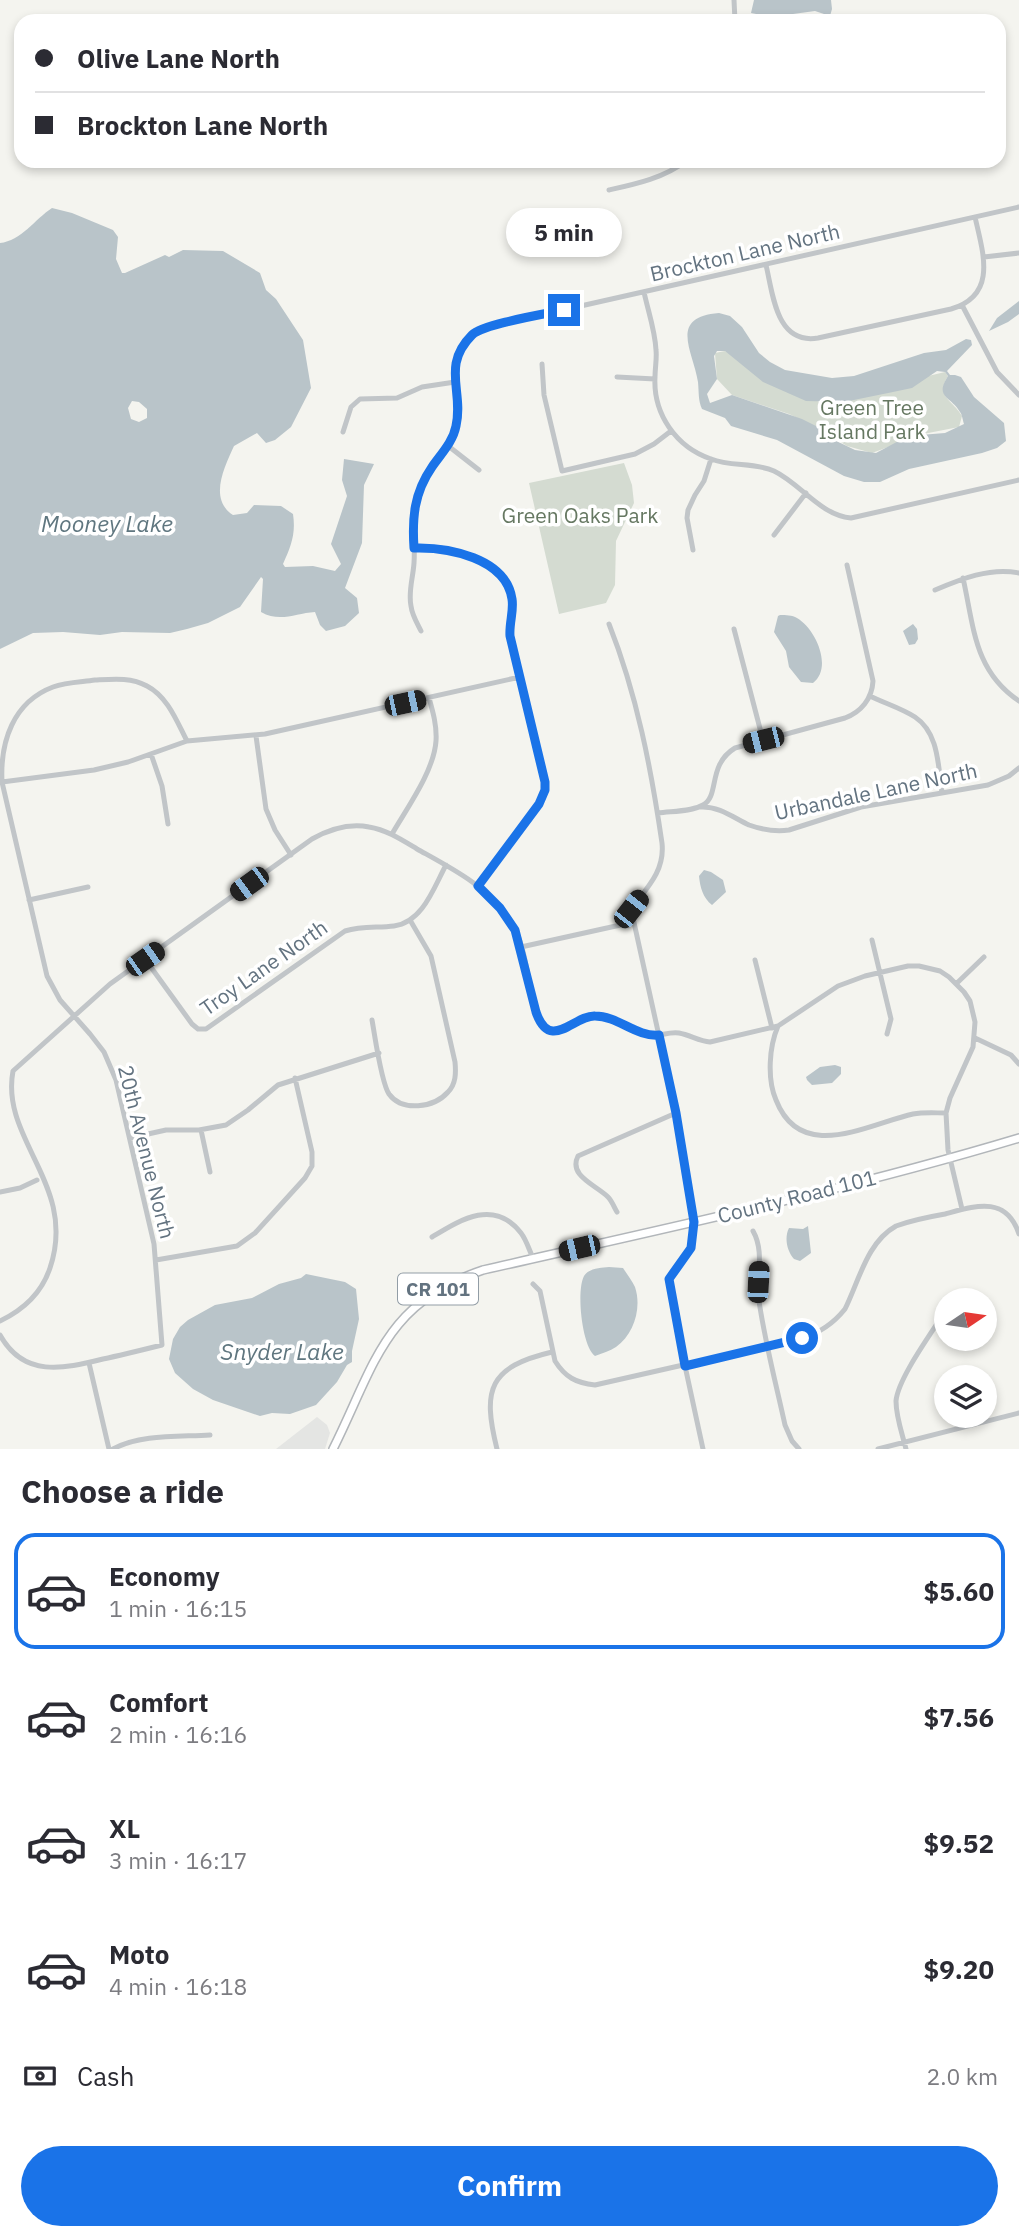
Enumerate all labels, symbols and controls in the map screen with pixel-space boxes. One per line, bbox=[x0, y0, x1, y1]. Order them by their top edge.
text: Olive Lane North bbox=[77, 41, 280, 75]
text: Brockton Lane North bbox=[77, 108, 328, 142]
callout: 5 min bbox=[506, 208, 622, 258]
text: 5 min bbox=[534, 217, 594, 247]
street label: Brockton Lane North bbox=[647, 217, 843, 288]
route end bbox=[548, 294, 580, 326]
park label: Green Tree Island Park bbox=[818, 393, 926, 445]
park label: Green Oaks Park bbox=[502, 501, 658, 529]
water label: Mooney Lake bbox=[41, 508, 173, 538]
car bbox=[383, 688, 428, 718]
car bbox=[741, 725, 786, 755]
street label: Urbandale Lane North bbox=[772, 756, 980, 826]
car bbox=[226, 863, 273, 905]
car bbox=[610, 886, 653, 932]
street label: Troy Lane North bbox=[194, 913, 333, 1022]
car bbox=[122, 938, 169, 980]
street label: 20th Avenue North bbox=[112, 1062, 182, 1242]
street label: County Road 101 bbox=[715, 1163, 879, 1229]
car bbox=[557, 1233, 602, 1263]
car bbox=[747, 1260, 770, 1304]
road number: CR 101 bbox=[398, 1274, 478, 1304]
north arrow bbox=[934, 1288, 998, 1351]
map controls bbox=[934, 1288, 997, 1428]
route start bbox=[786, 1322, 818, 1354]
water label: Snyder Lake bbox=[220, 1336, 344, 1366]
button: layers bbox=[934, 1365, 997, 1428]
text: Choose a ride bbox=[21, 1470, 224, 1512]
text: Economy bbox=[109, 1559, 220, 1593]
icon: car bbox=[25, 1560, 88, 1623]
text: $5.60 bbox=[924, 1574, 994, 1608]
text: 1 min · 16:15 bbox=[109, 1593, 247, 1623]
text: Comfort bbox=[109, 1685, 208, 1719]
icon: car bbox=[25, 1686, 88, 1749]
text: $7.56 bbox=[924, 1700, 994, 1734]
text: 2 min · 16:16 bbox=[109, 1719, 247, 1749]
text: XL bbox=[109, 1811, 140, 1845]
icon: car bbox=[25, 1812, 88, 1875]
text: $9.52 bbox=[924, 1826, 994, 1860]
text: 3 min · 16:17 bbox=[109, 1845, 247, 1875]
text: Moto bbox=[109, 1937, 169, 1971]
icon: car bbox=[25, 1938, 88, 2001]
text: $9.20 bbox=[924, 1952, 994, 1986]
text: 4 min · 16:18 bbox=[109, 1971, 247, 2001]
icon: cash bbox=[21, 2057, 59, 2095]
text: Cash bbox=[77, 2059, 134, 2093]
text: 2.0 km bbox=[927, 2061, 998, 2091]
button: Confirm bbox=[21, 2146, 998, 2226]

